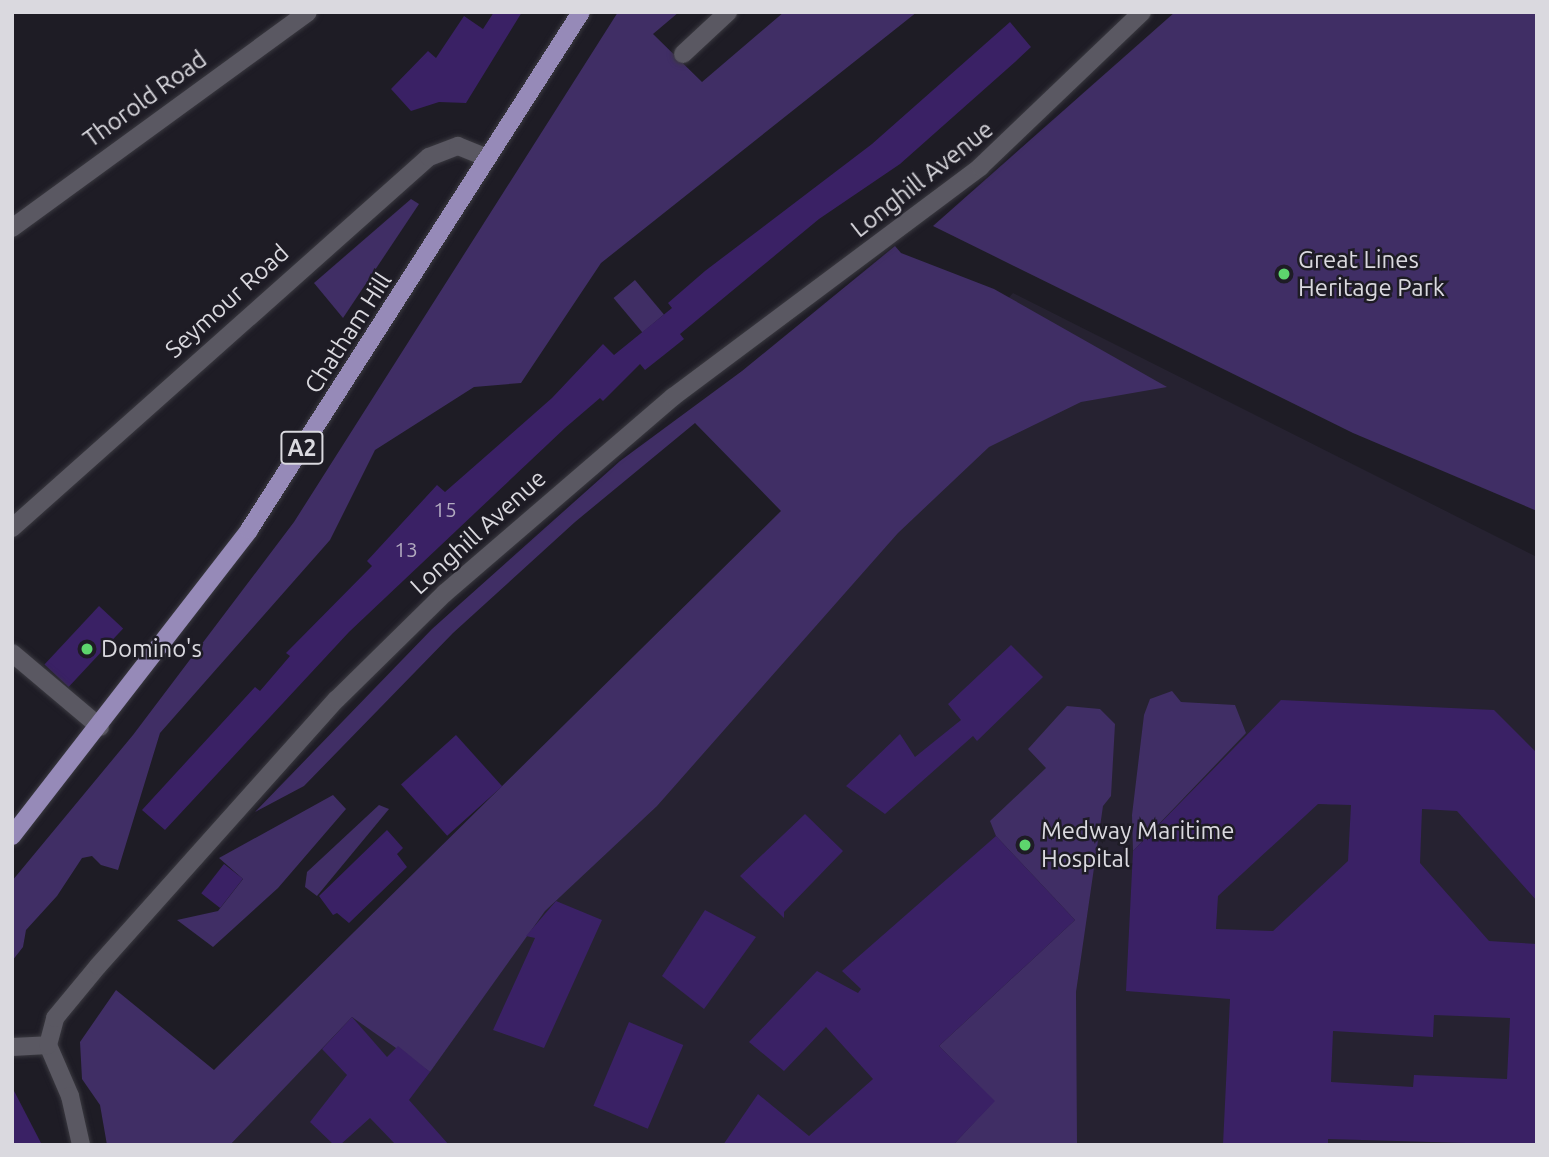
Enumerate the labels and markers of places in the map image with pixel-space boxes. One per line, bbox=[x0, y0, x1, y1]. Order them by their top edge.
place label: Great Lines Heritage Park bbox=[1298, 246, 1445, 302]
marker: Great Lines Heritage Park bbox=[1276, 266, 1292, 282]
place label: Domino's bbox=[101, 635, 202, 663]
marker: Domino's bbox=[79, 641, 95, 657]
place label: Medway Maritime Hospital bbox=[1041, 817, 1234, 873]
marker: Medway Maritime Hospital bbox=[1015, 835, 1035, 855]

